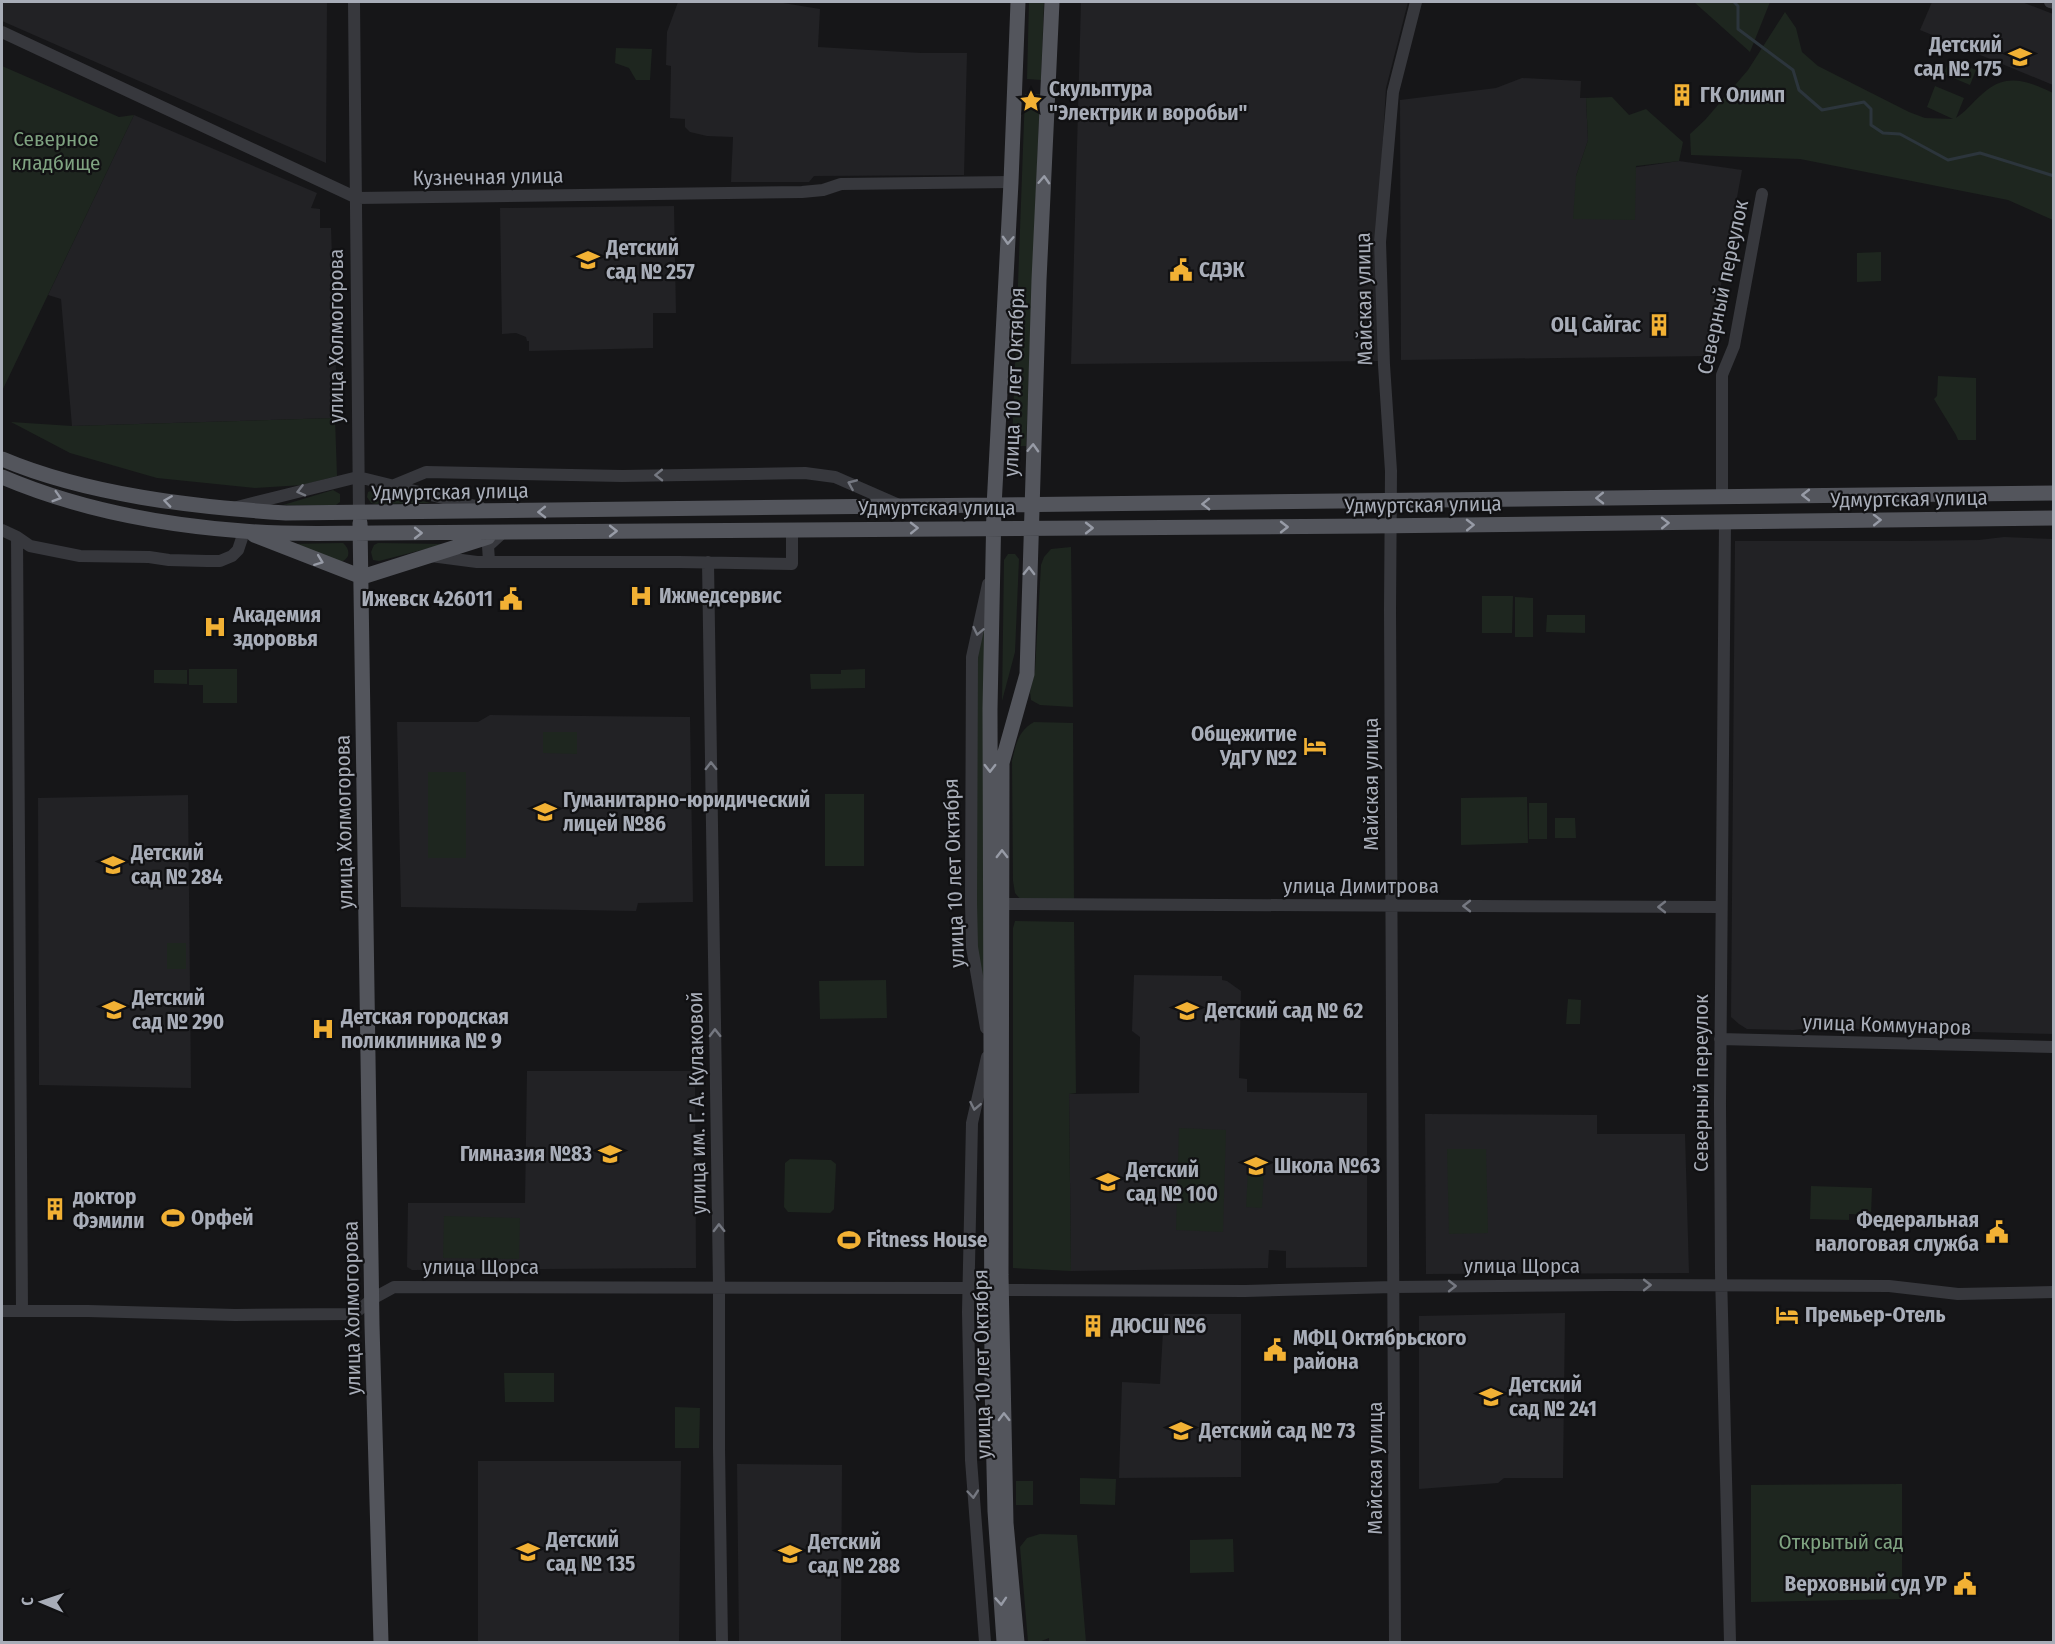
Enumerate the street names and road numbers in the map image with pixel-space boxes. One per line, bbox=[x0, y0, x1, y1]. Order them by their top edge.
street label: Кузнечная улица bbox=[412, 163, 564, 191]
street label: Северный переулок bbox=[1692, 197, 1754, 377]
street label: Майская улица bbox=[1350, 232, 1378, 366]
street label: улица Холмогорова bbox=[323, 249, 349, 423]
street label: улица 10 лет Октября bbox=[998, 287, 1030, 477]
street label: Удмуртская улица bbox=[370, 478, 529, 506]
street label: Удмуртская улица bbox=[1829, 485, 1988, 513]
street label: Удмуртская улица bbox=[1343, 491, 1502, 519]
street label: Удмуртская улица bbox=[857, 495, 1016, 521]
street label: Майская улица bbox=[1358, 717, 1384, 851]
street label: улица Холмогорова bbox=[329, 735, 359, 909]
street label: улица 10 лет Октября bbox=[938, 778, 970, 968]
street label: улица Димитрова bbox=[1283, 873, 1439, 899]
street label: улица им. Г. А. Кулаковой bbox=[682, 991, 712, 1215]
street label: Северный переулок bbox=[1688, 994, 1714, 1172]
street label: улица Коммунаров bbox=[1802, 1009, 1972, 1041]
street label: улица Холмогорова bbox=[337, 1221, 367, 1395]
street label: улица Щорса bbox=[1464, 1253, 1580, 1279]
street label: улица Щорса bbox=[423, 1254, 539, 1280]
street label: улица 10 лет Октября bbox=[967, 1269, 997, 1459]
street label: Майская улица bbox=[1362, 1401, 1388, 1535]

